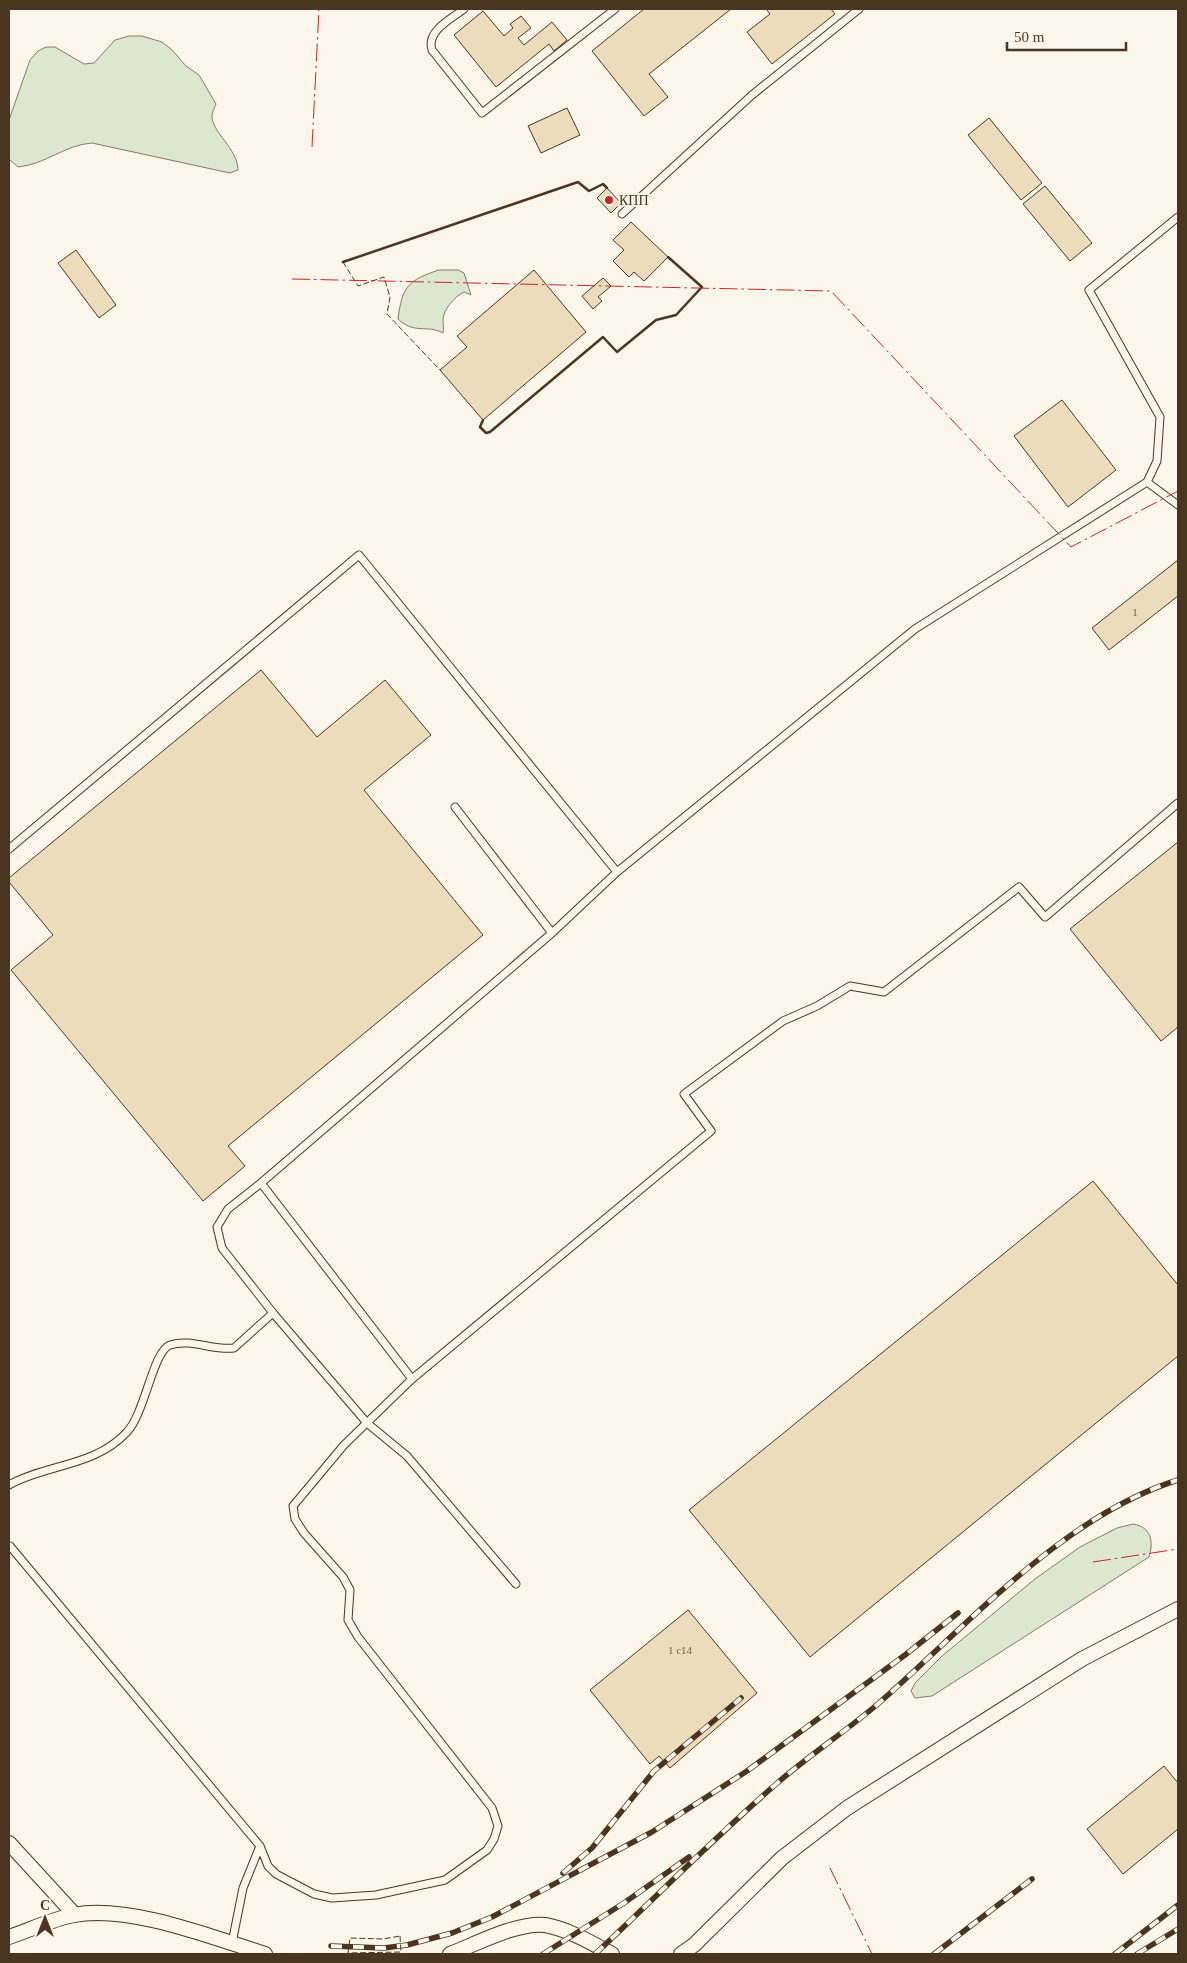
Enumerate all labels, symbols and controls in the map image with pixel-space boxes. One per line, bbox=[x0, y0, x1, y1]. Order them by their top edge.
scale bar bbox=[1007, 20, 1126, 52]
text: 50 m bbox=[1014, 29, 1045, 45]
place label: КПП bbox=[619, 193, 649, 208]
marker: КПП bbox=[603, 194, 615, 206]
house number: 1 bbox=[1132, 606, 1138, 618]
house number: 1 с14 bbox=[668, 1644, 693, 1656]
north arrow bbox=[20, 1893, 70, 1943]
text: С bbox=[40, 1898, 50, 1913]

